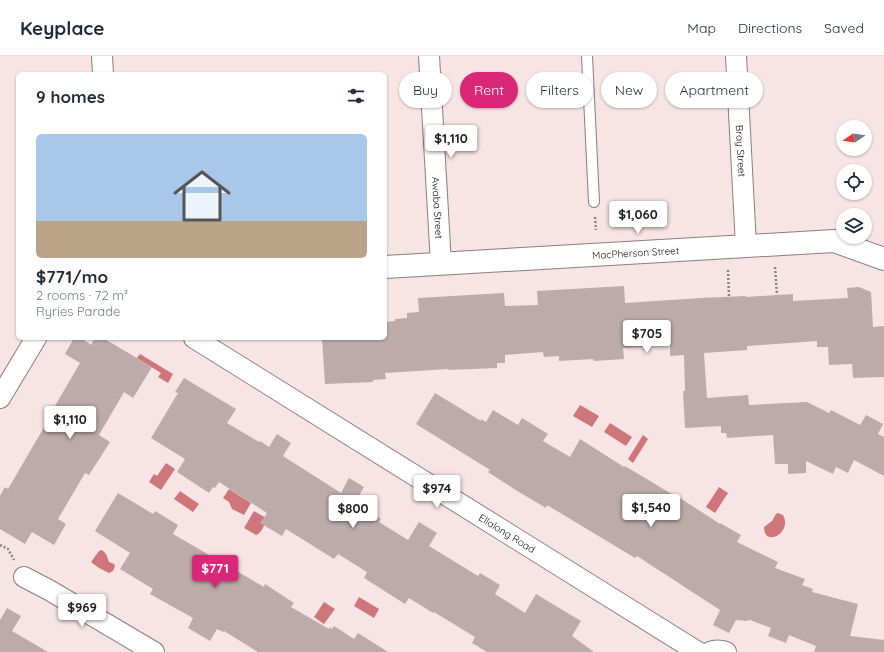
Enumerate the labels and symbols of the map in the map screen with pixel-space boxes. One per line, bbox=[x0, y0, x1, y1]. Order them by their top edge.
north arrow bbox=[836, 120, 872, 156]
pin: $1,110 bbox=[418, 125, 484, 159]
street label: Bray Street bbox=[733, 125, 749, 178]
street label: Awaba Street bbox=[429, 176, 446, 240]
pin: $1,060 bbox=[605, 201, 671, 235]
street label: MacPherson Street bbox=[592, 243, 680, 262]
pin: $705 bbox=[623, 320, 671, 354]
pin: $1,110 bbox=[37, 406, 103, 440]
pin: $974 bbox=[413, 475, 461, 509]
pin: $1,540 bbox=[618, 494, 684, 528]
pin: $800 bbox=[329, 495, 377, 529]
street label: Ellalong Road bbox=[477, 511, 538, 556]
pin: $771 bbox=[191, 555, 239, 589]
pin: $969 bbox=[58, 594, 106, 628]

